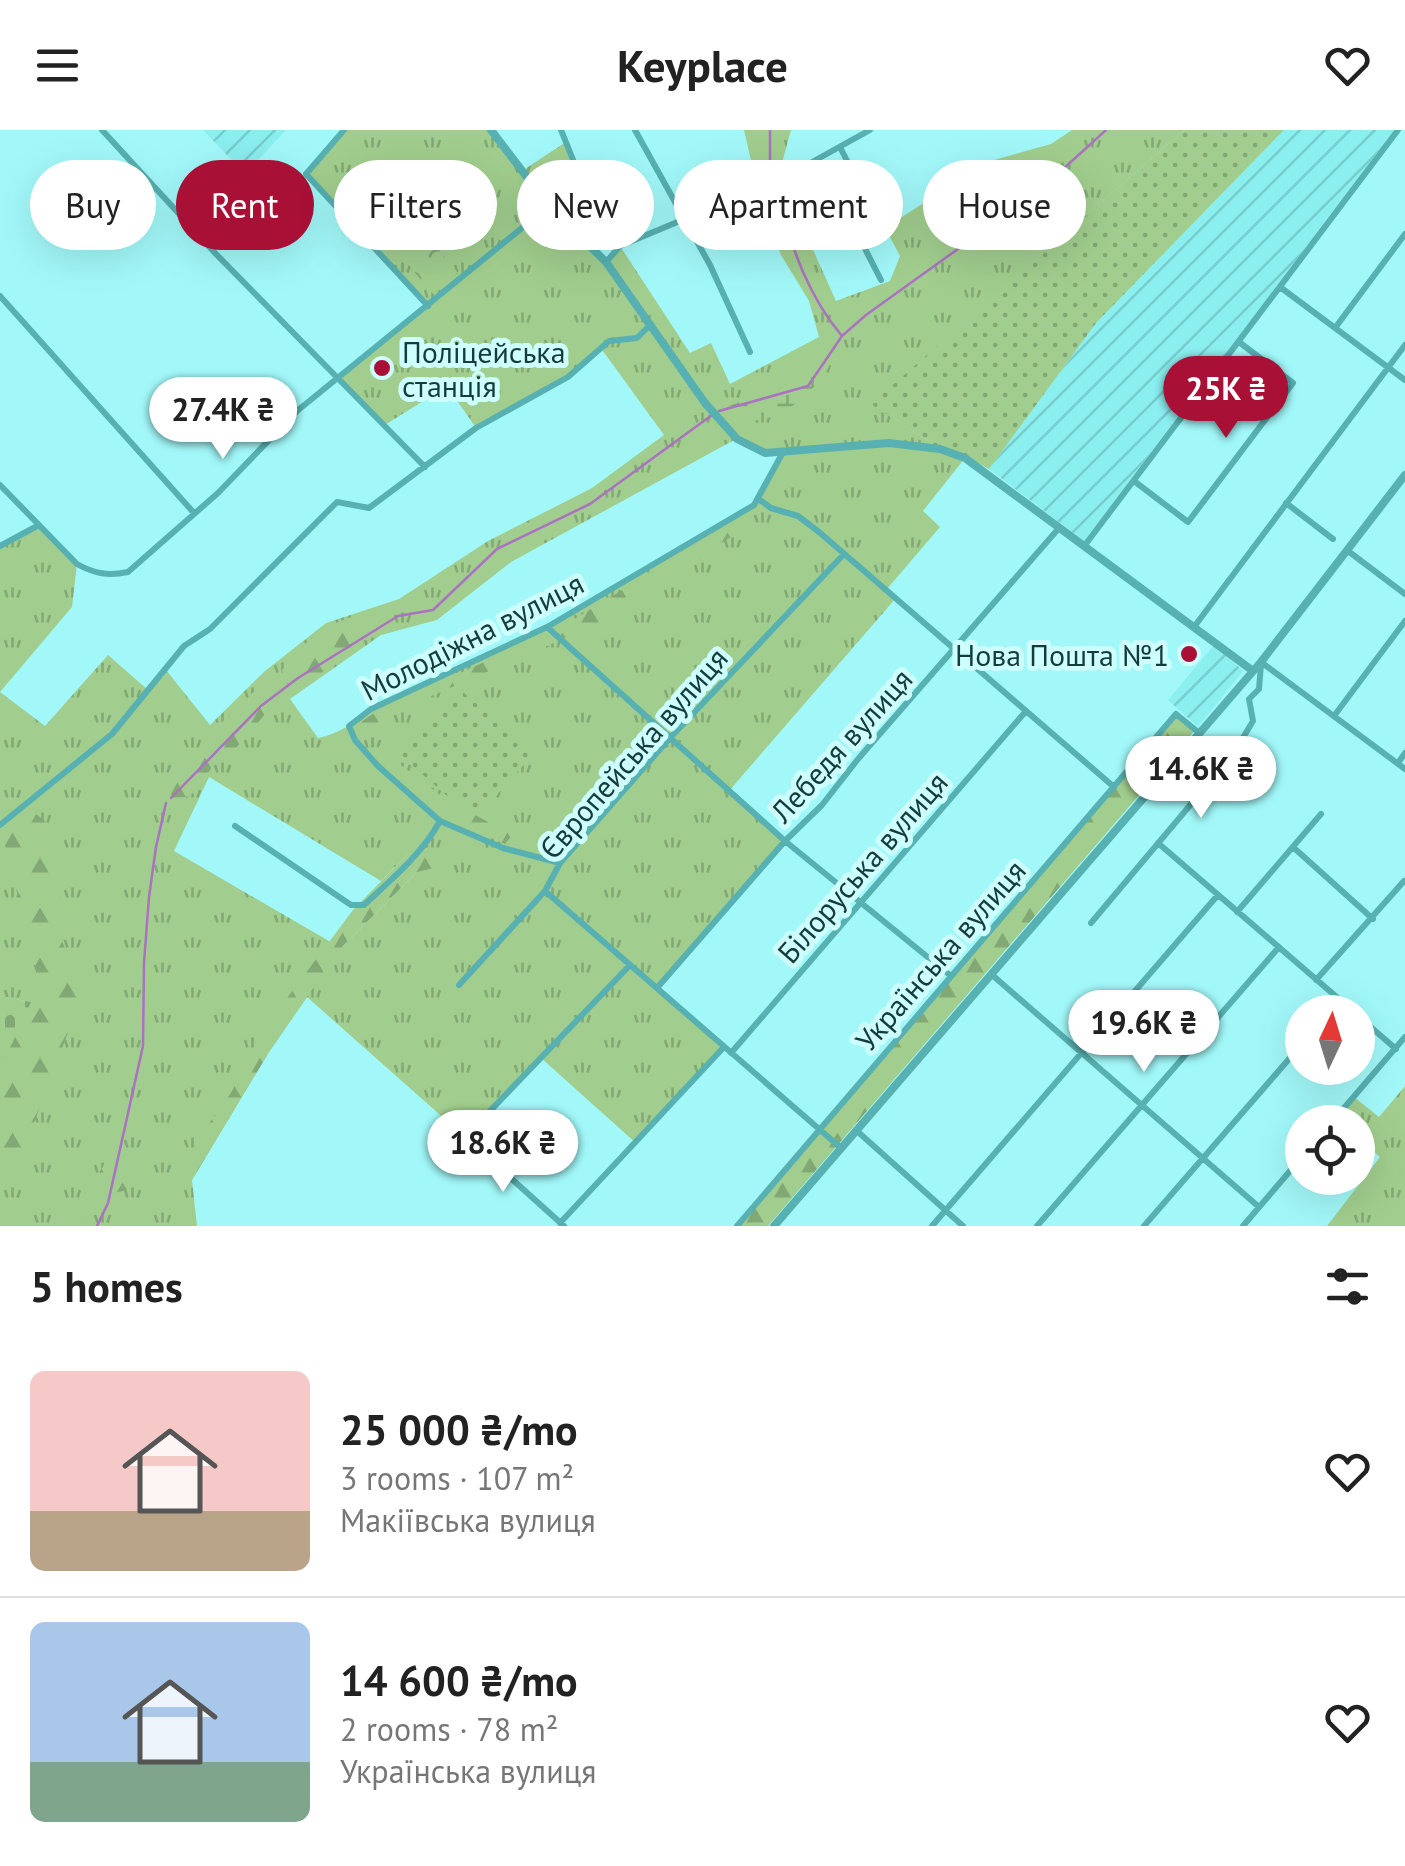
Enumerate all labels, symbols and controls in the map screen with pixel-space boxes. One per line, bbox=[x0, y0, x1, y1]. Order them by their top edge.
text: Keyplace bbox=[617, 36, 788, 94]
icon: menu bbox=[30, 38, 85, 93]
icon: heart bbox=[1320, 38, 1375, 93]
chip: Buy bbox=[30, 160, 156, 250]
chip: Rent bbox=[176, 160, 314, 250]
chip: Filters bbox=[334, 160, 497, 250]
chip: New bbox=[517, 160, 654, 250]
chip: Apartment bbox=[674, 160, 903, 250]
chip: House bbox=[923, 160, 1086, 250]
place label: Поліцейська станція bbox=[402, 332, 566, 405]
pin: 25K ₴ bbox=[1156, 356, 1296, 441]
marker: Поліцейська станція bbox=[371, 357, 393, 379]
text: 25K ₴ bbox=[1185, 367, 1267, 409]
pin: 27.4K ₴ bbox=[131, 377, 315, 462]
text: 27.4K ₴ bbox=[171, 388, 275, 430]
street label: Молодіжна вулиця bbox=[354, 563, 590, 709]
place label: Нова Пошта №1 bbox=[955, 635, 1169, 674]
street label: Європейська вулиця bbox=[530, 639, 736, 867]
marker: Нова Пошта №1 bbox=[1178, 643, 1200, 665]
street label: Лебедя вулиця bbox=[761, 660, 920, 831]
pin: 14.6K ₴ bbox=[1109, 736, 1293, 821]
text: 14.6K ₴ bbox=[1147, 747, 1255, 789]
street label: Білоруська вулиця bbox=[768, 763, 956, 971]
street label: Українська вулиця bbox=[846, 851, 1034, 1059]
pin: 19.6K ₴ bbox=[1052, 990, 1236, 1075]
north arrow bbox=[1285, 995, 1375, 1085]
map controls bbox=[1285, 995, 1375, 1195]
text: 19.6K ₴ bbox=[1090, 1001, 1198, 1043]
button: locate bbox=[1285, 1105, 1375, 1195]
pin: 18.6K ₴ bbox=[411, 1110, 595, 1195]
text: 18.6K ₴ bbox=[449, 1121, 557, 1163]
text: 5 homes bbox=[30, 1259, 183, 1314]
icon: filters bbox=[1320, 1259, 1375, 1314]
text: 25 000 ₴/mo bbox=[340, 1402, 578, 1457]
icon: home bbox=[110, 1411, 230, 1531]
icon: heart bbox=[1320, 1444, 1375, 1499]
text: 3 rooms · 107 m² bbox=[340, 1457, 574, 1499]
text: Макіївська вулиця bbox=[340, 1499, 596, 1541]
text: 14 600 ₴/mo bbox=[340, 1653, 578, 1708]
icon: home bbox=[110, 1662, 230, 1782]
icon: heart bbox=[1320, 1695, 1375, 1750]
text: 2 rooms · 78 m² bbox=[340, 1708, 558, 1750]
text: Українська вулиця bbox=[340, 1750, 596, 1792]

